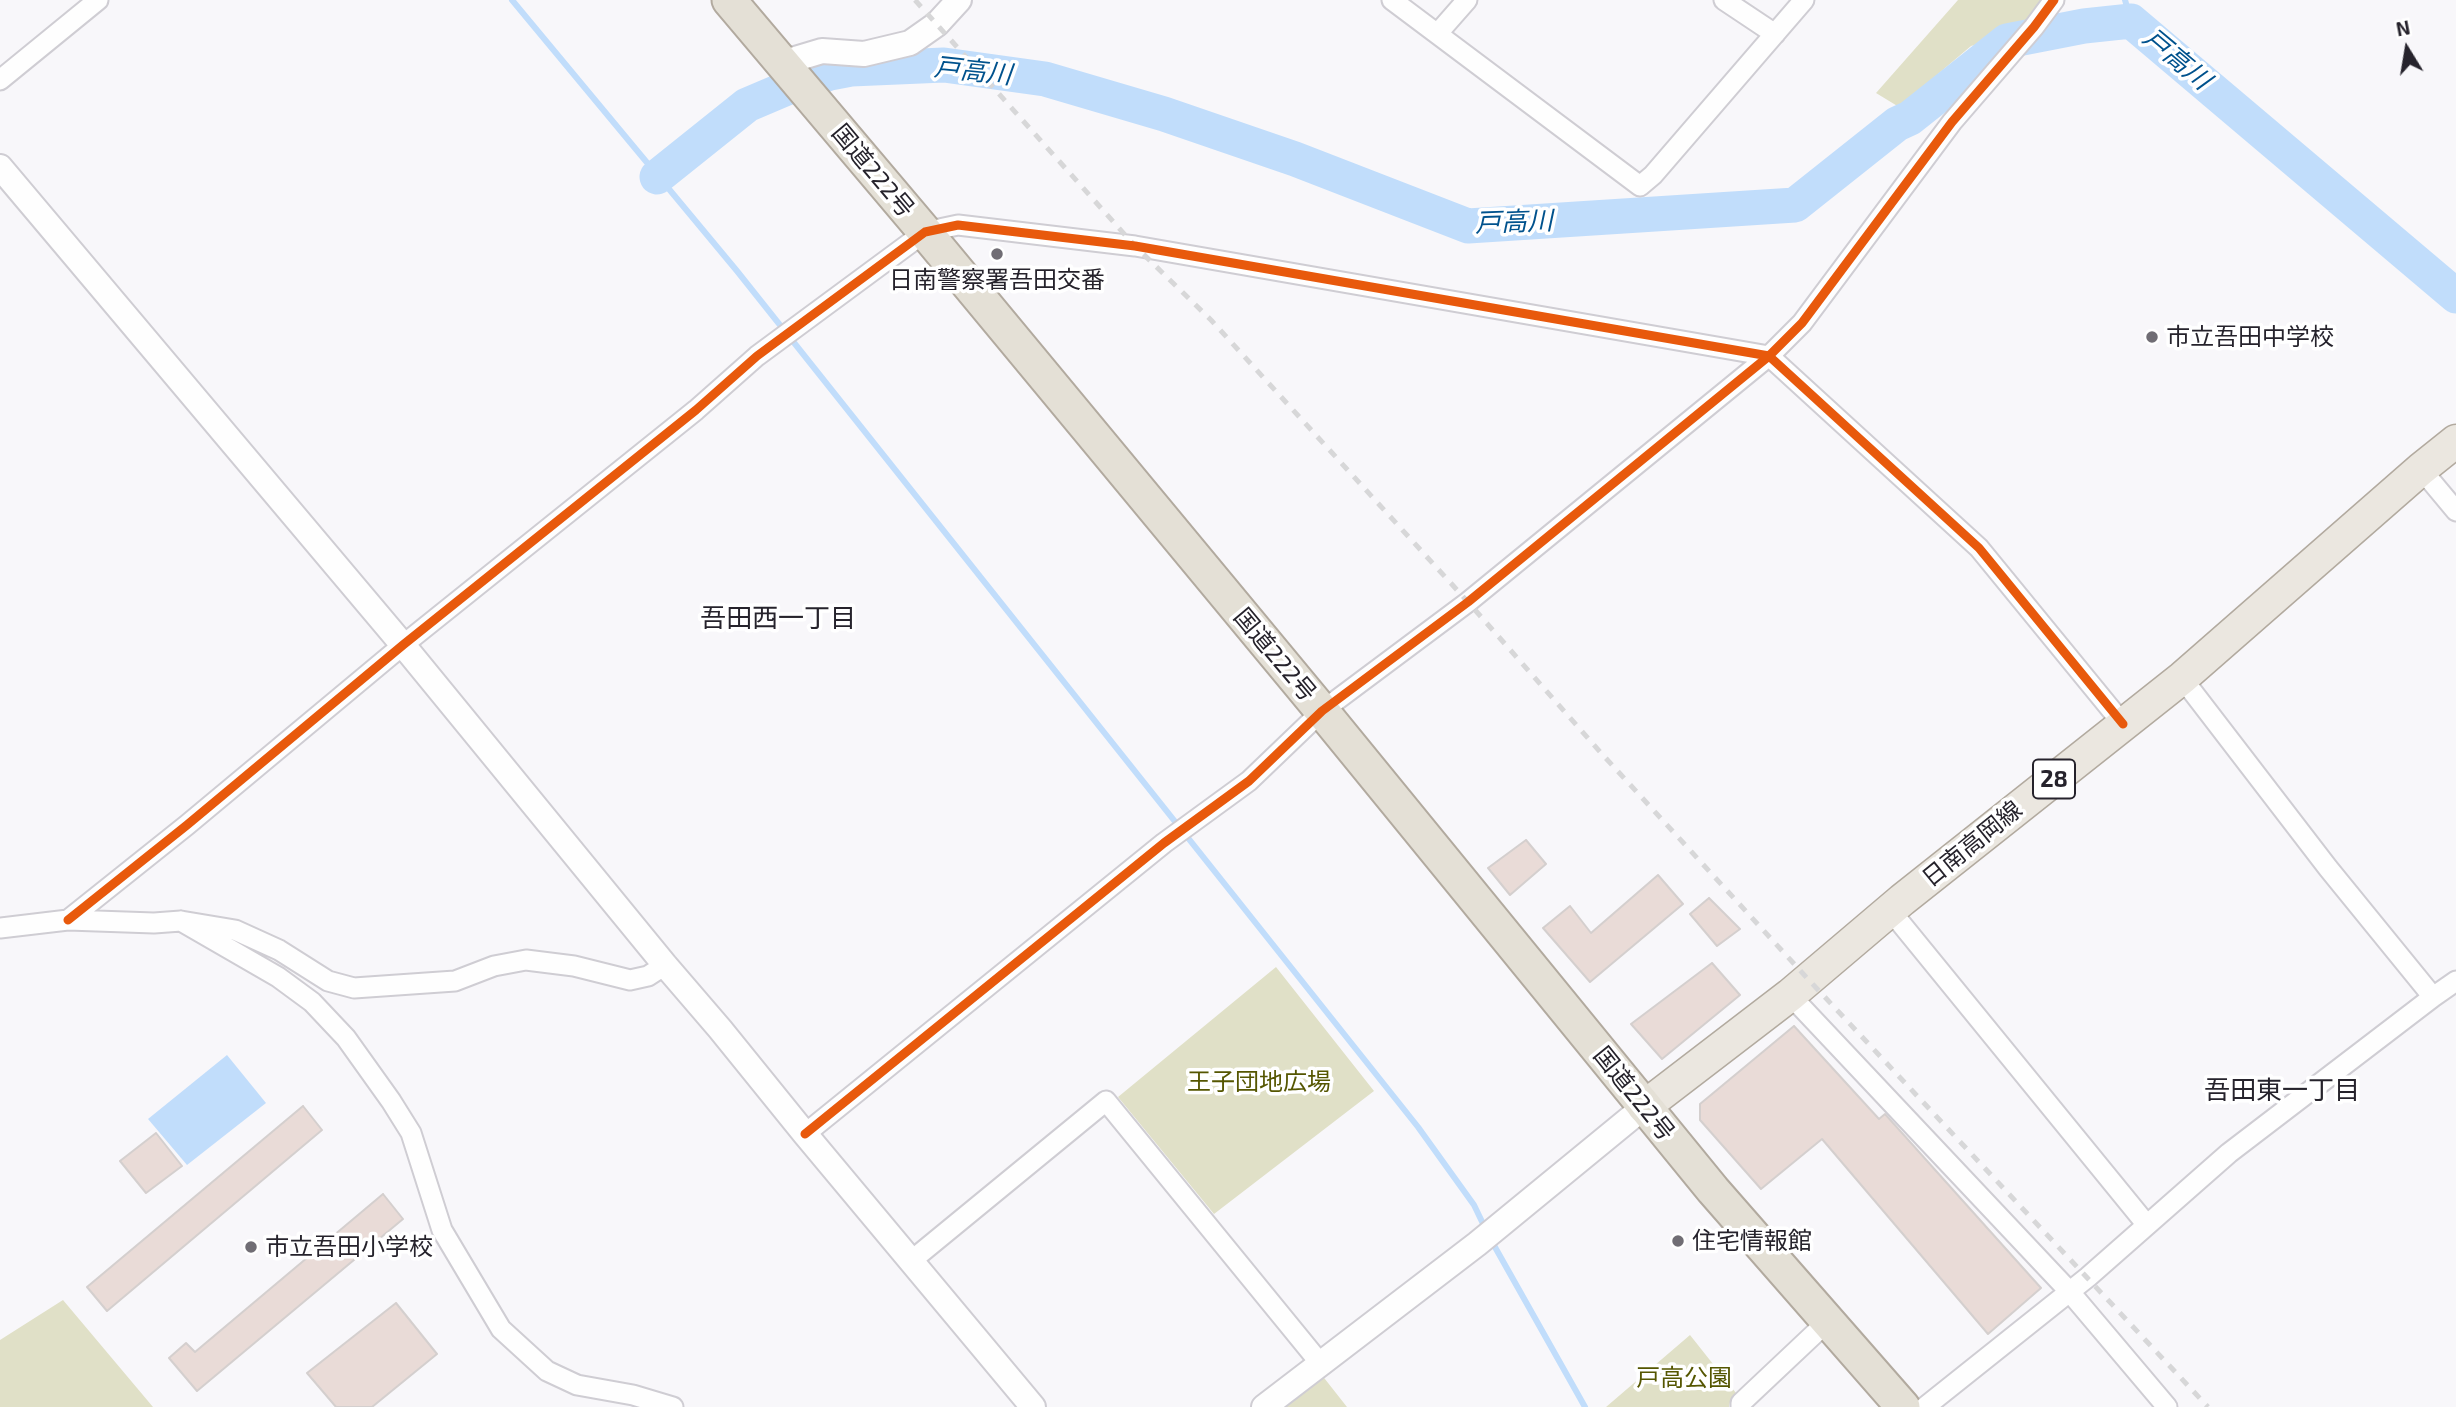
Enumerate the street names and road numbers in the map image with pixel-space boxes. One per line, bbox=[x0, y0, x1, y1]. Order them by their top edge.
street label: 国道222号 bbox=[826, 119, 920, 223]
street label: 国道222号 bbox=[1228, 603, 1322, 707]
road number: 28 bbox=[2033, 760, 2075, 799]
street label: 日南高岡線 bbox=[1916, 795, 2028, 893]
street label: 国道222号 bbox=[1587, 1041, 1681, 1147]

